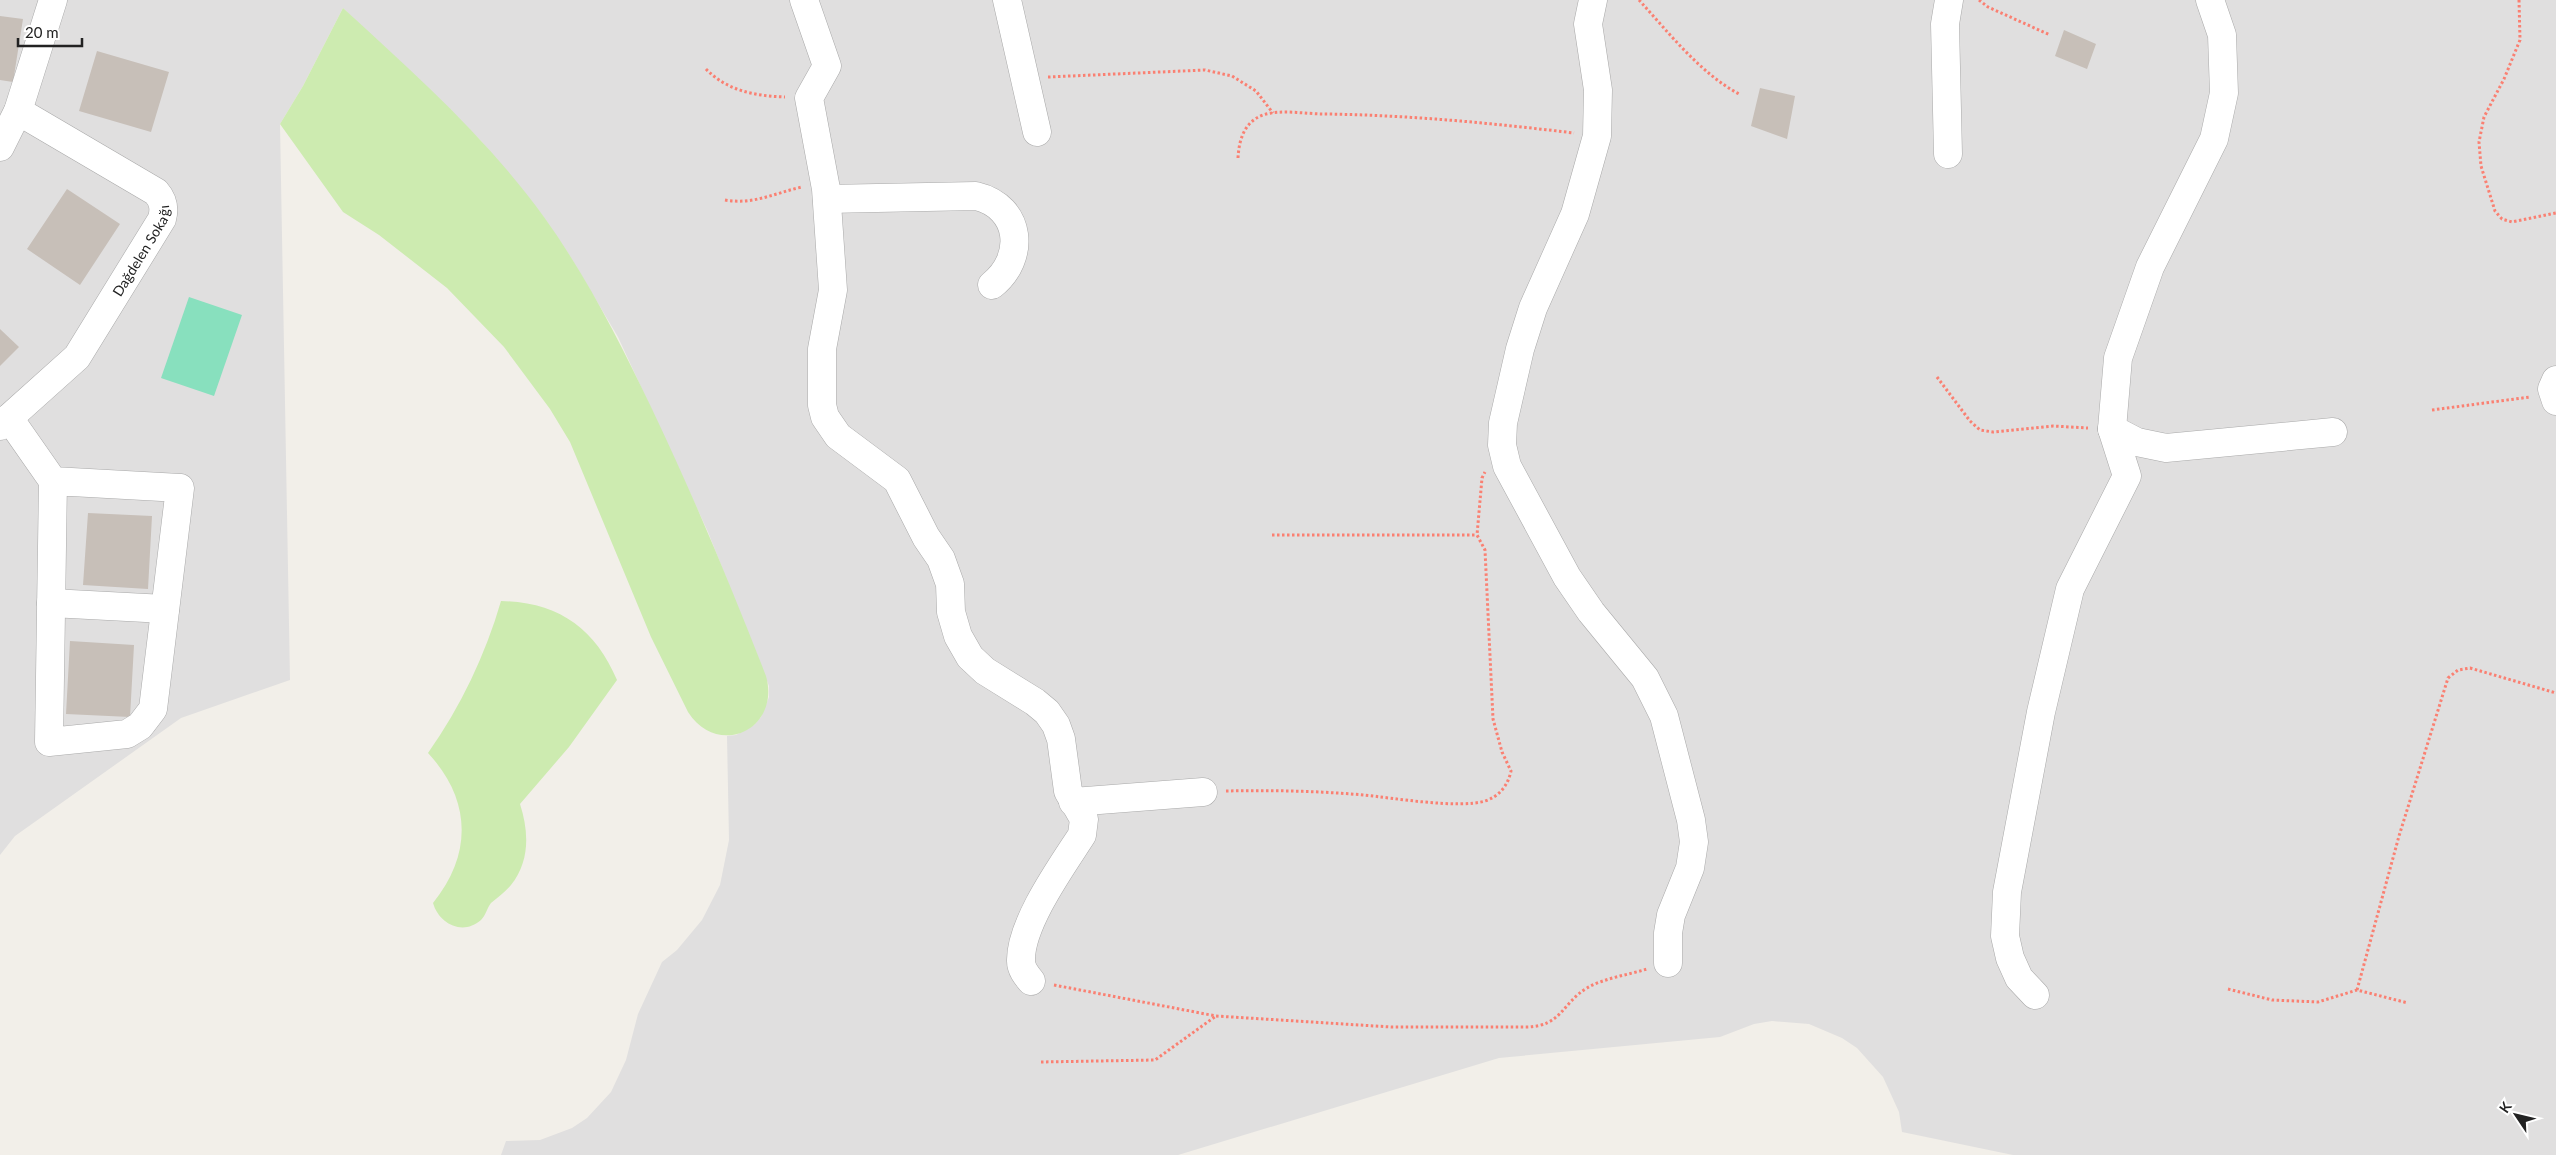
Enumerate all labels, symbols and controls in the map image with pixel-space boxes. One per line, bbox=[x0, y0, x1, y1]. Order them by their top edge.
scale bar bbox=[18, 15, 81, 47]
text: 20 m bbox=[25, 23, 59, 41]
street label: Dağdelen Sokağı bbox=[108, 204, 172, 299]
north arrow bbox=[2491, 1090, 2541, 1140]
text: K bbox=[2495, 1098, 2515, 1116]

